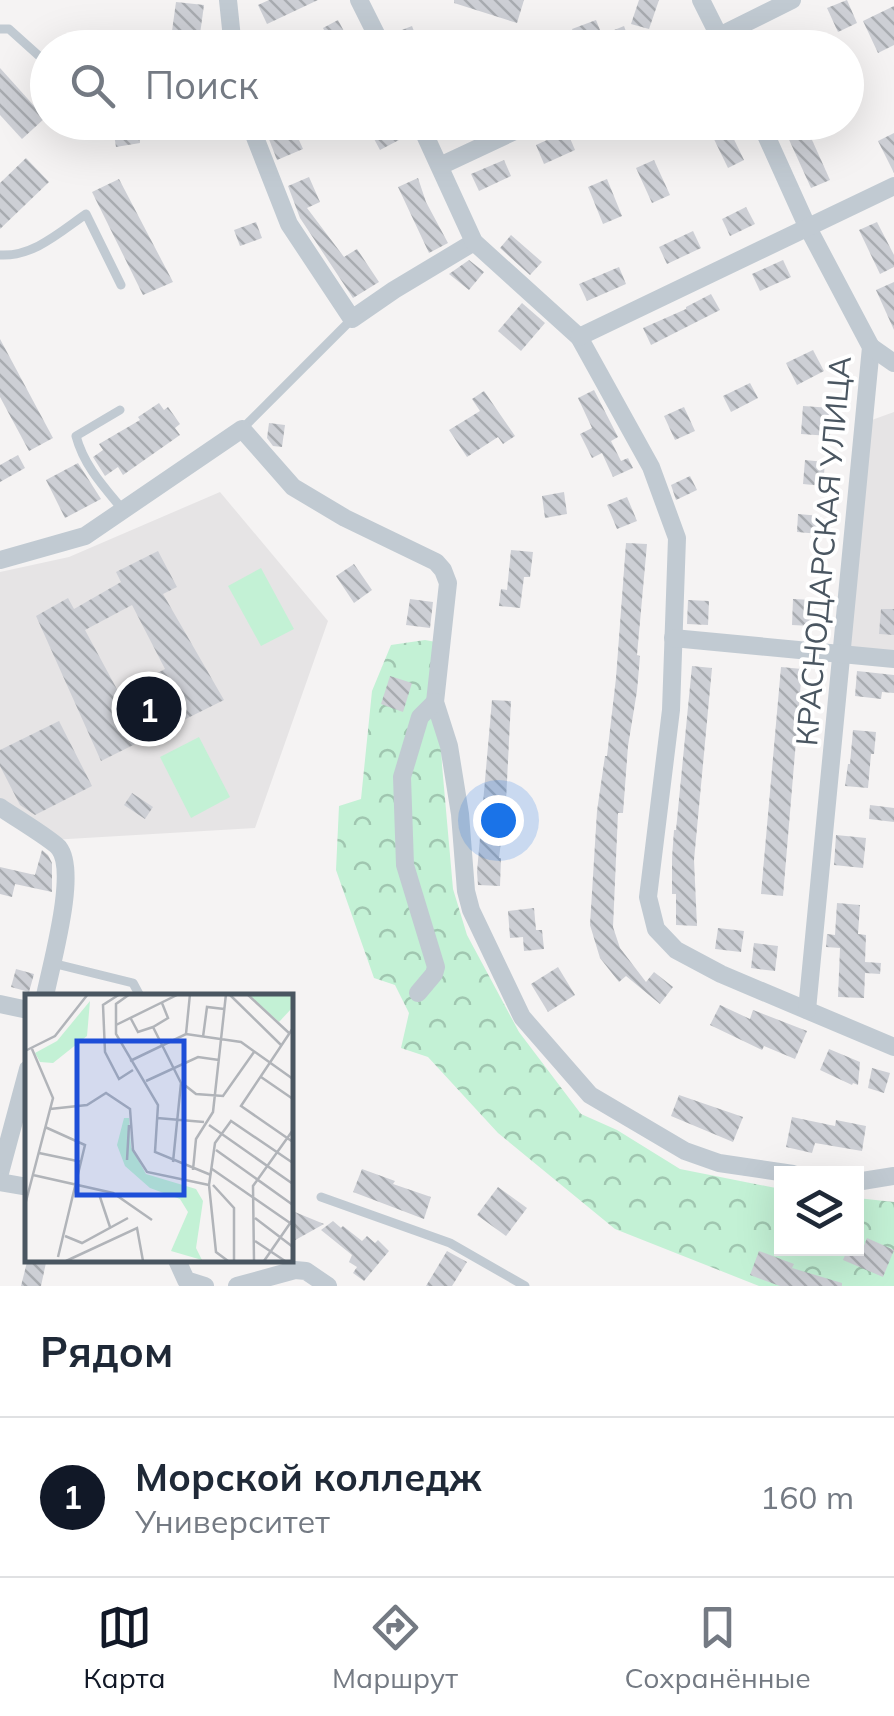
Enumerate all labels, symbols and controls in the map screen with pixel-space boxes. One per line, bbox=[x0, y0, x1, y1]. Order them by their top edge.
search box bbox=[30, 30, 864, 140]
icon: search bbox=[65, 58, 120, 113]
text: Поиск bbox=[145, 61, 258, 109]
street label: КРАСНОДАРСКАЯ УЛИЦА bbox=[787, 354, 859, 748]
pin: 1 bbox=[116, 672, 182, 746]
your location bbox=[473, 795, 524, 846]
inset map bbox=[25, 994, 292, 1261]
map controls bbox=[774, 1166, 864, 1256]
button: layers bbox=[774, 1166, 864, 1256]
text: Рядом bbox=[40, 1325, 173, 1378]
text: Морской колледж bbox=[135, 1453, 482, 1501]
text: 1 bbox=[63, 1477, 82, 1517]
text: 160 m bbox=[760, 1477, 854, 1517]
text: Университет bbox=[135, 1501, 330, 1541]
tab: Карта bbox=[83, 1600, 166, 1695]
tab: Маршрут bbox=[332, 1600, 458, 1695]
tab: Сохранённые bbox=[624, 1600, 811, 1695]

